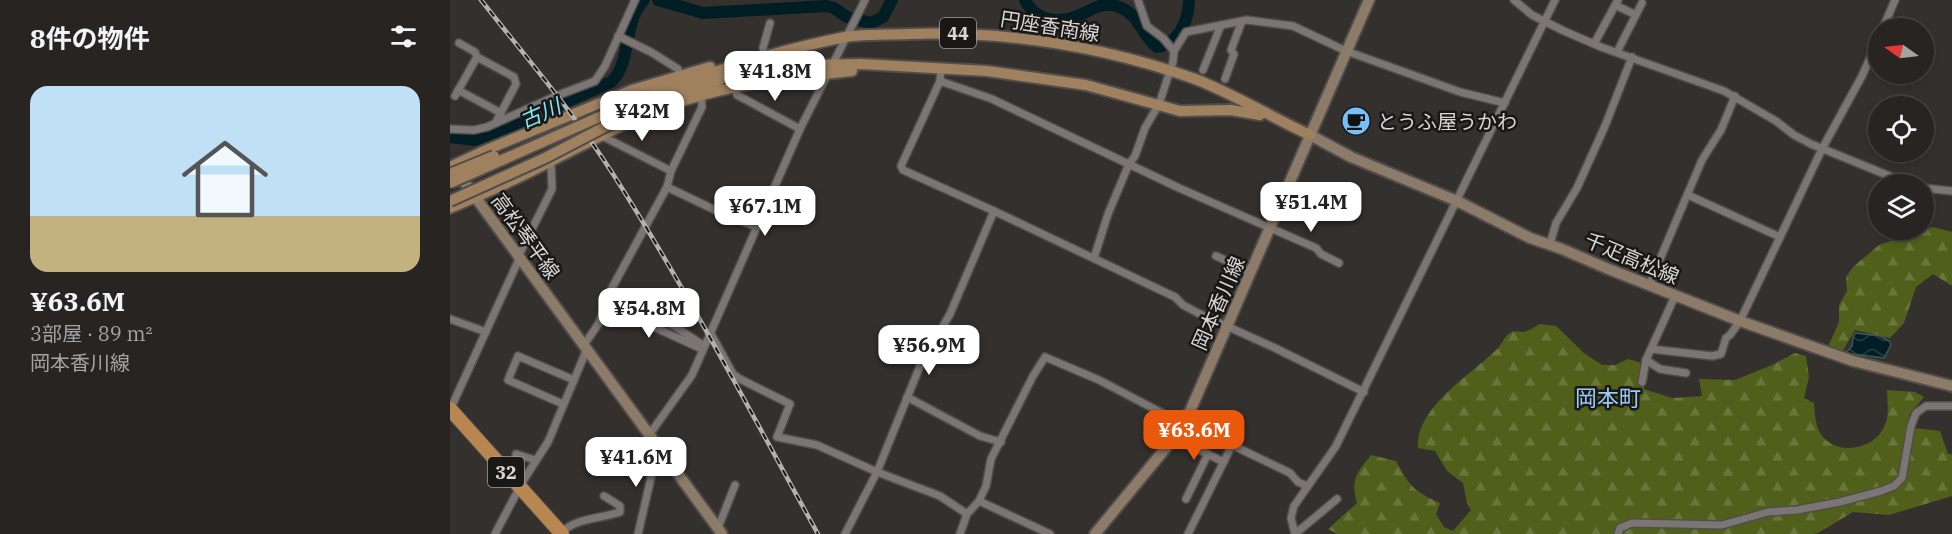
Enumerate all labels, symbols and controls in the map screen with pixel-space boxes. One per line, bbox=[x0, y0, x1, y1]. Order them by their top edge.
street label: 円座香南線 bbox=[999, 5, 1101, 47]
road number: 44 bbox=[940, 18, 976, 48]
north arrow bbox=[1868, 18, 1934, 84]
map controls bbox=[1868, 18, 1934, 240]
icon: filters bbox=[387, 20, 420, 53]
text: 8件の物件 bbox=[30, 21, 150, 55]
pin: ¥41.8M bbox=[726, 51, 824, 102]
text: ¥41.8M bbox=[738, 57, 812, 84]
water label: 古川 bbox=[515, 91, 567, 134]
pin: ¥42M bbox=[606, 91, 678, 142]
button: locate bbox=[1868, 96, 1934, 162]
text: ¥42M bbox=[614, 97, 670, 124]
cafe icon: とうふ屋うかわ bbox=[1340, 105, 1372, 137]
place label: とうふ屋うかわ bbox=[1377, 108, 1517, 135]
icon: home bbox=[171, 125, 279, 233]
button: layers bbox=[1868, 174, 1934, 240]
pin: ¥51.4M bbox=[1262, 182, 1360, 233]
pin: ¥67.1M bbox=[716, 186, 814, 237]
street label: 高松琴平線 bbox=[486, 188, 566, 284]
text: ¥51.4M bbox=[1274, 188, 1348, 215]
text: ¥67.1M bbox=[728, 192, 802, 219]
street label: 千疋高松線 bbox=[1581, 226, 1683, 290]
street label: 岡本香川線 bbox=[1185, 252, 1251, 354]
text: ¥63.6M bbox=[30, 284, 125, 318]
pin: ¥54.8M bbox=[600, 288, 698, 339]
text: ¥54.8M bbox=[612, 294, 686, 321]
text: 3部屋 · 89 m² bbox=[30, 320, 152, 347]
pin: ¥56.9M bbox=[880, 325, 978, 376]
text: ¥56.9M bbox=[892, 331, 966, 358]
text: 岡本香川線 bbox=[30, 349, 130, 376]
district label: 岡本町 bbox=[1575, 383, 1641, 412]
pin: ¥63.6M bbox=[1145, 410, 1243, 461]
text: ¥63.6M bbox=[1157, 416, 1231, 443]
pin: ¥41.6M bbox=[587, 437, 685, 488]
text: ¥41.6M bbox=[599, 443, 673, 470]
road number: 32 bbox=[488, 457, 524, 487]

